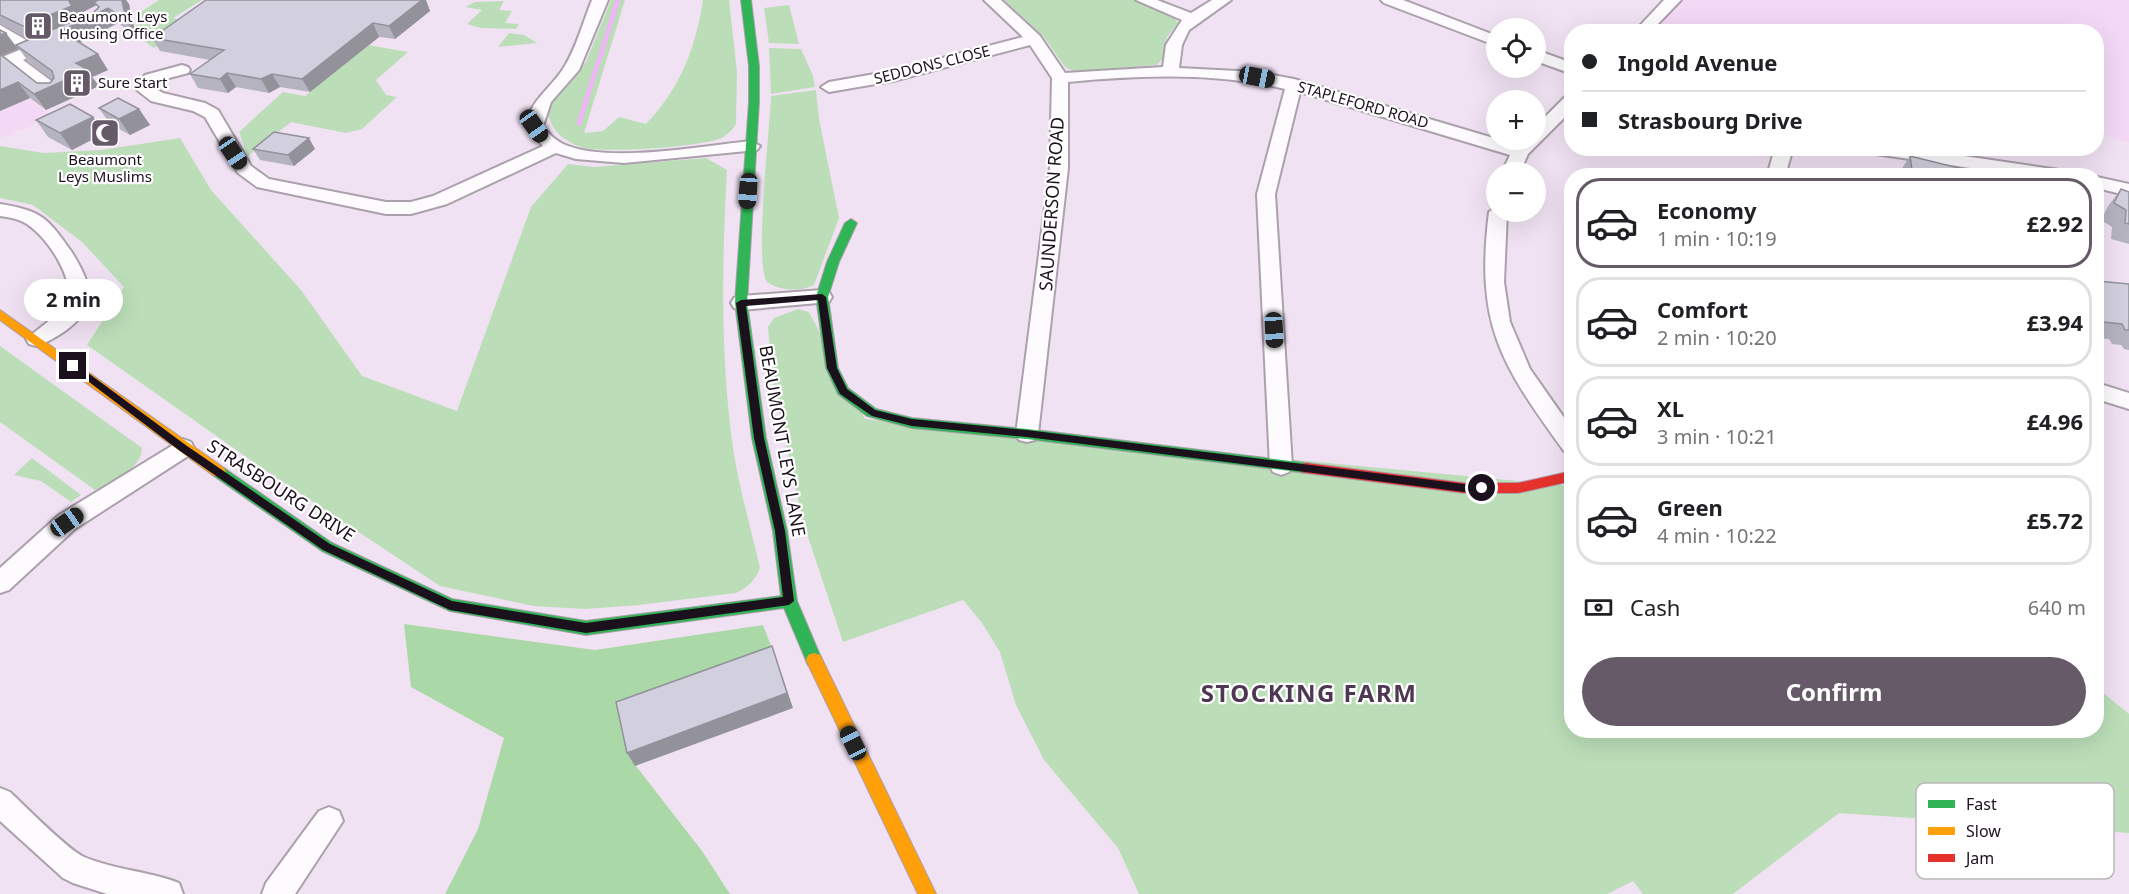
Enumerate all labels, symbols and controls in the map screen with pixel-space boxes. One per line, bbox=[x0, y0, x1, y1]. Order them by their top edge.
place label: Beaumont Leys Housing Office bbox=[59, 6, 167, 43]
building icon: Beaumont Leys Housing Office bbox=[22, 10, 54, 42]
map controls bbox=[1486, 18, 1546, 222]
button: locate bbox=[1486, 18, 1546, 78]
street label: SEDDONS CLOSE bbox=[872, 40, 992, 88]
text: Ingold Avenue bbox=[1618, 47, 1777, 77]
car bbox=[1238, 65, 1276, 89]
building icon: Sure Start bbox=[61, 67, 93, 99]
place label: Sure Start bbox=[98, 72, 168, 92]
street label: STAPLEFORD ROAD bbox=[1295, 76, 1431, 132]
button: + bbox=[1486, 90, 1546, 150]
text: Strasbourg Drive bbox=[1618, 105, 1803, 135]
car bbox=[516, 106, 552, 146]
street label: SAUNDERSON ROAD bbox=[1033, 116, 1069, 292]
mosque icon: Beaumont Leys Muslims bbox=[89, 117, 121, 149]
car bbox=[215, 133, 251, 173]
place label: Beaumont Leys Muslims bbox=[58, 149, 152, 186]
button: − bbox=[1486, 162, 1546, 222]
car bbox=[738, 172, 758, 210]
text: Economy bbox=[1657, 195, 1756, 225]
icon: car bbox=[1585, 196, 1639, 250]
text: £2.92 bbox=[2026, 208, 2083, 238]
text: 1 min · 10:19 bbox=[1657, 225, 1777, 252]
callout: 2 min bbox=[23, 279, 122, 321]
text: 2 min bbox=[46, 286, 101, 313]
text: Comfort bbox=[1657, 294, 1748, 324]
icon: car bbox=[1585, 295, 1639, 349]
text: £3.94 bbox=[2026, 307, 2083, 337]
car bbox=[1264, 312, 1284, 348]
text: 2 min · 10:20 bbox=[1657, 324, 1777, 351]
street label: BEAUMONT LEYS LANE bbox=[754, 343, 812, 538]
route end bbox=[59, 352, 86, 379]
text: XL bbox=[1657, 393, 1684, 423]
icon: car bbox=[1585, 394, 1639, 448]
text: £4.96 bbox=[2026, 406, 2083, 436]
text: 3 min · 10:21 bbox=[1657, 423, 1777, 450]
street label: STRASBOURG DRIVE bbox=[203, 433, 360, 547]
route start bbox=[1468, 474, 1495, 501]
text: Green bbox=[1657, 492, 1723, 522]
icon: car bbox=[1585, 493, 1639, 547]
car bbox=[47, 504, 87, 540]
text: £5.72 bbox=[2026, 505, 2083, 535]
text: 4 min · 10:22 bbox=[1657, 522, 1777, 549]
icon: cash bbox=[1582, 591, 1615, 624]
text: Cash bbox=[1630, 592, 1680, 622]
text: 640 m bbox=[2028, 594, 2086, 621]
button: Confirm bbox=[1582, 657, 2086, 726]
district label: STOCKING FARM bbox=[1201, 676, 1417, 709]
car bbox=[837, 723, 869, 763]
legend bbox=[1916, 783, 2114, 879]
text: Fast bbox=[1966, 793, 1997, 815]
text: Slow bbox=[1966, 820, 2001, 842]
text: Jam bbox=[1964, 847, 1994, 869]

